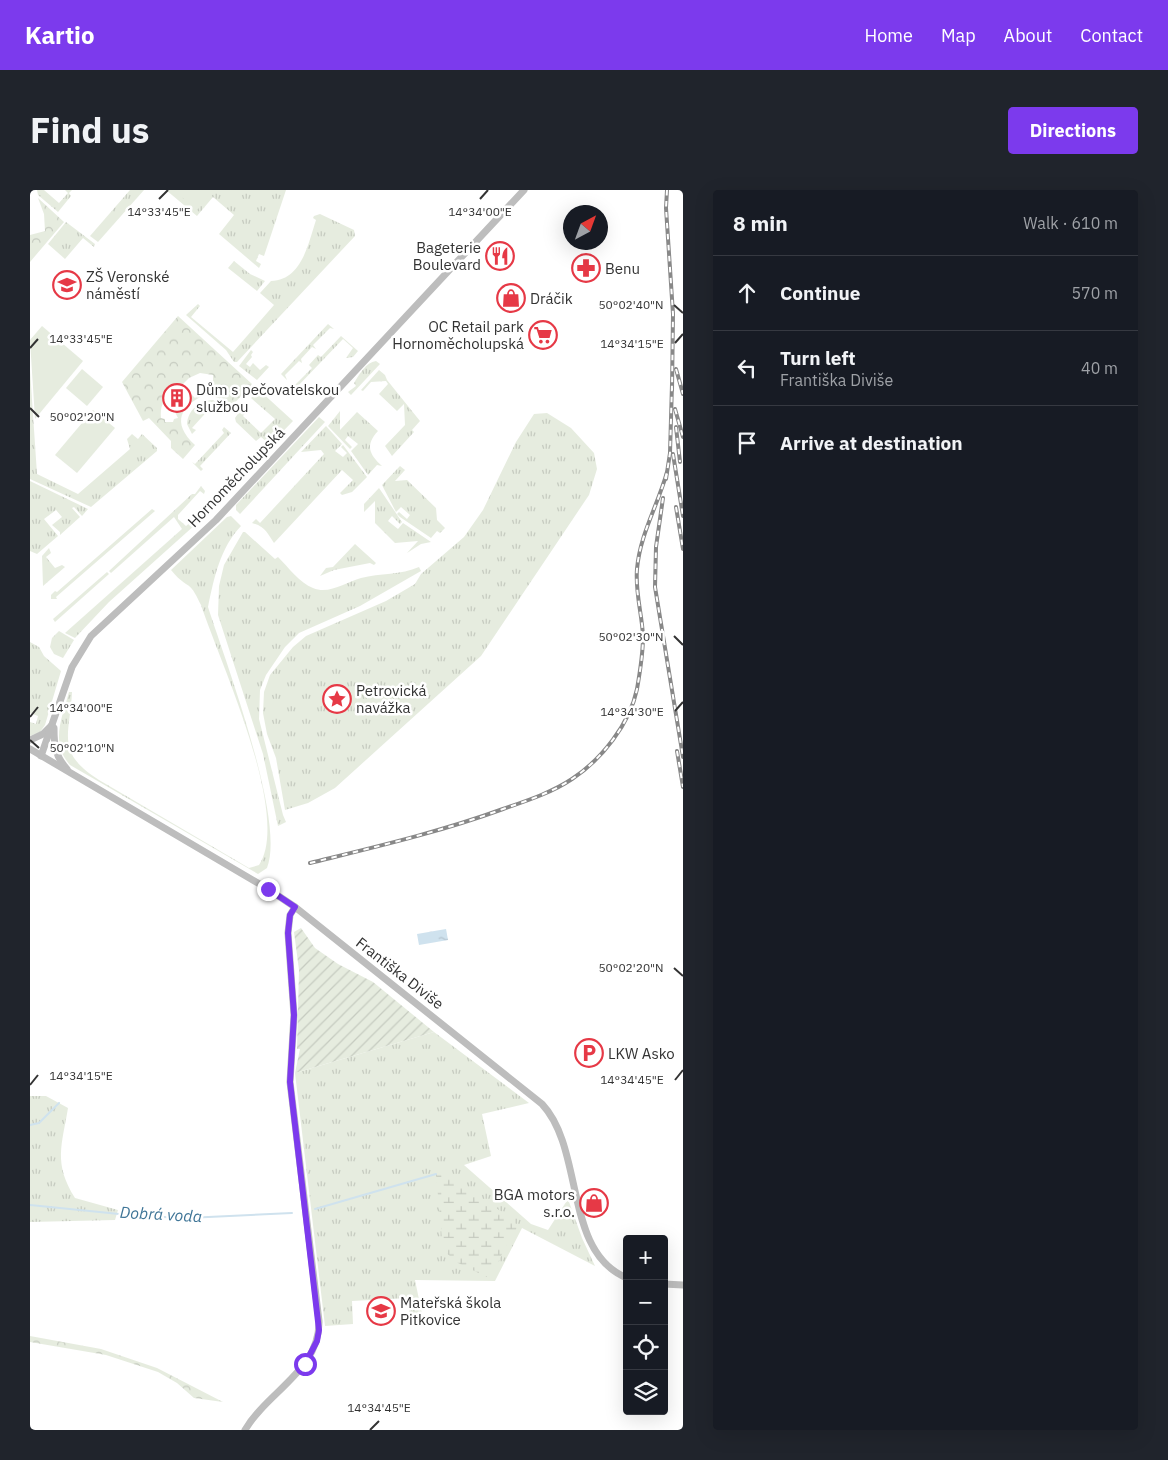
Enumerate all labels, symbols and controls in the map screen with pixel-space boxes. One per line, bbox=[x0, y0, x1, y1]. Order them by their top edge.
text: Kartio bbox=[25, 19, 95, 51]
text: Home bbox=[865, 24, 913, 47]
text: Map bbox=[941, 24, 976, 47]
text: About bbox=[1004, 24, 1052, 47]
text: Contact bbox=[1080, 24, 1143, 47]
text: Find us bbox=[30, 107, 149, 153]
button: Directions bbox=[1008, 107, 1138, 154]
text: 14°33'45"E bbox=[127, 204, 191, 219]
text: 14°34'00"E bbox=[448, 204, 512, 219]
north arrow bbox=[563, 205, 608, 250]
text: 8 min bbox=[733, 209, 788, 237]
text: Walk · 610 m bbox=[1023, 213, 1118, 233]
place label: Bageterie Boulevard bbox=[413, 238, 481, 274]
restaurant icon: Bageterie Boulevard bbox=[485, 241, 515, 271]
pharmacy icon: Benu bbox=[571, 253, 601, 283]
place label: Benu bbox=[605, 259, 640, 278]
place label: ZŠ Veronské náměstí bbox=[86, 267, 169, 303]
school or university icon: ZŠ Veronské náměstí bbox=[52, 270, 82, 300]
icon: ahead bbox=[733, 279, 761, 307]
text: Continue bbox=[780, 281, 860, 305]
shop icon: Dráčik bbox=[496, 283, 526, 313]
text: 570 m bbox=[1071, 283, 1118, 303]
place label: Dráčik bbox=[530, 289, 573, 308]
text: 50°02'40"N bbox=[598, 297, 664, 312]
place label: OC Retail park Hornoměcholupská bbox=[392, 317, 524, 353]
supermarket icon: OC Retail park Hornoměcholupská bbox=[528, 320, 558, 350]
text: 14°33'45"E bbox=[49, 331, 113, 346]
text: 14°34'15"E bbox=[600, 336, 664, 351]
text: Turn left bbox=[780, 346, 856, 370]
icon: left bbox=[733, 354, 761, 382]
text: 40 m bbox=[1081, 358, 1118, 378]
text: Františka Diviše bbox=[780, 370, 893, 390]
place label: Dům s pečovatelskou službou bbox=[196, 380, 339, 416]
building icon: Dům s pečovatelskou službou bbox=[162, 383, 192, 413]
text: 50°02'20"N bbox=[49, 409, 115, 424]
street label: Hornoměcholupská bbox=[183, 423, 289, 531]
icon: arrive bbox=[733, 429, 761, 457]
text: Arrive at destination bbox=[780, 431, 963, 455]
text: 50°02'30"N bbox=[598, 629, 664, 644]
place label: Petrovická navážka bbox=[356, 681, 427, 717]
place icon: Petrovická navážka bbox=[322, 684, 352, 714]
text: 14°34'00"E bbox=[49, 700, 113, 715]
text: 14°34'30"E bbox=[600, 704, 664, 719]
text: 50°02'10"N bbox=[49, 740, 115, 755]
route end bbox=[257, 878, 280, 901]
street label: Františka Diviše bbox=[352, 933, 448, 1013]
text: 50°02'20"N bbox=[598, 960, 664, 975]
parking icon: LKW Asko bbox=[574, 1038, 604, 1068]
place label: LKW Asko bbox=[608, 1044, 675, 1063]
text: 14°34'15"E bbox=[49, 1068, 113, 1083]
text: 14°34'45"E bbox=[600, 1072, 664, 1087]
place label: BGA motors s.r.o. bbox=[494, 1185, 575, 1221]
shop icon: BGA motors s.r.o. bbox=[579, 1188, 609, 1218]
water label: Dobrá voda bbox=[119, 1202, 203, 1226]
map controls bbox=[623, 1235, 668, 1415]
button: + bbox=[623, 1235, 668, 1280]
button: − bbox=[623, 1280, 668, 1325]
place label: Mateřská škola Pitkovice bbox=[400, 1293, 501, 1329]
school or university icon: Mateřská škola Pitkovice bbox=[366, 1296, 396, 1326]
button: locate bbox=[623, 1325, 668, 1370]
route start bbox=[294, 1353, 317, 1376]
button: layers bbox=[623, 1370, 668, 1415]
text: 14°34'45"E bbox=[347, 1400, 411, 1415]

